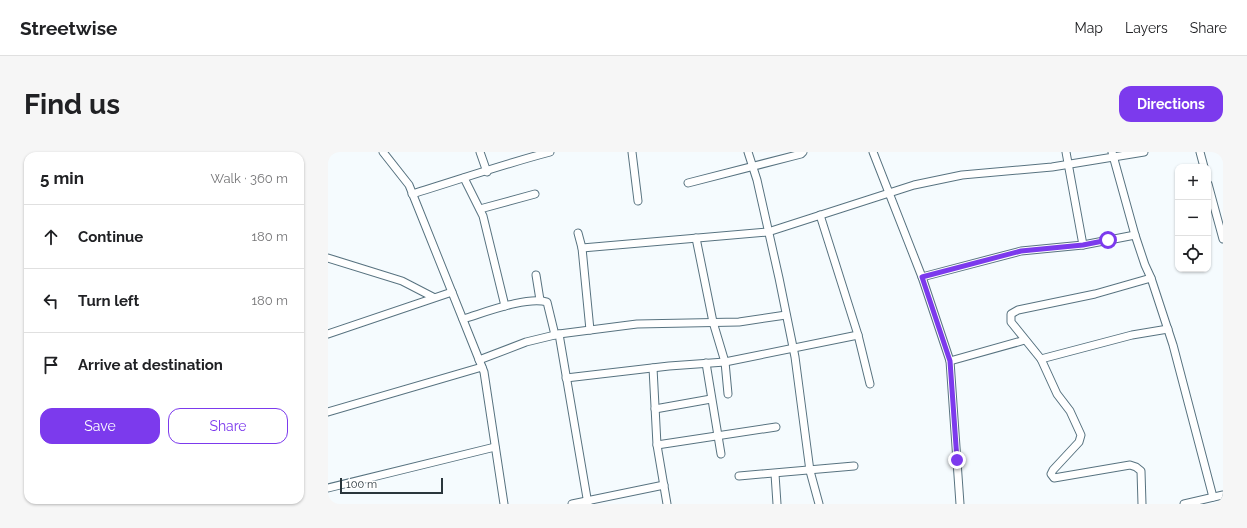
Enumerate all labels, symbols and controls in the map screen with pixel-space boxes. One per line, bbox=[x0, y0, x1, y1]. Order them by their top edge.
text: Streetwise bbox=[20, 17, 117, 39]
text: Map bbox=[1075, 20, 1103, 36]
text: Layers bbox=[1125, 20, 1168, 36]
text: Share bbox=[1190, 20, 1227, 36]
button: Directions bbox=[1119, 86, 1223, 122]
text: Find us bbox=[24, 88, 120, 121]
map controls bbox=[1175, 164, 1211, 272]
button: + bbox=[1175, 164, 1211, 200]
text: 5 min bbox=[40, 168, 84, 188]
text: Walk · 360 m bbox=[210, 171, 288, 186]
button: − bbox=[1175, 200, 1211, 236]
icon: ahead bbox=[40, 226, 62, 248]
text: Continue bbox=[78, 228, 143, 246]
text: 180 m bbox=[252, 229, 288, 244]
route start bbox=[1099, 231, 1117, 249]
button: locate bbox=[1175, 236, 1211, 272]
icon: left bbox=[40, 290, 62, 312]
text: Turn left bbox=[78, 292, 139, 310]
text: 180 m bbox=[252, 293, 288, 308]
icon: arrive bbox=[40, 354, 62, 376]
text: Arrive at destination bbox=[78, 356, 223, 374]
button: Save bbox=[40, 408, 160, 444]
button: Share bbox=[168, 408, 288, 444]
route end bbox=[948, 451, 966, 469]
scale bar bbox=[340, 476, 443, 495]
text: 100 m bbox=[346, 478, 377, 491]

